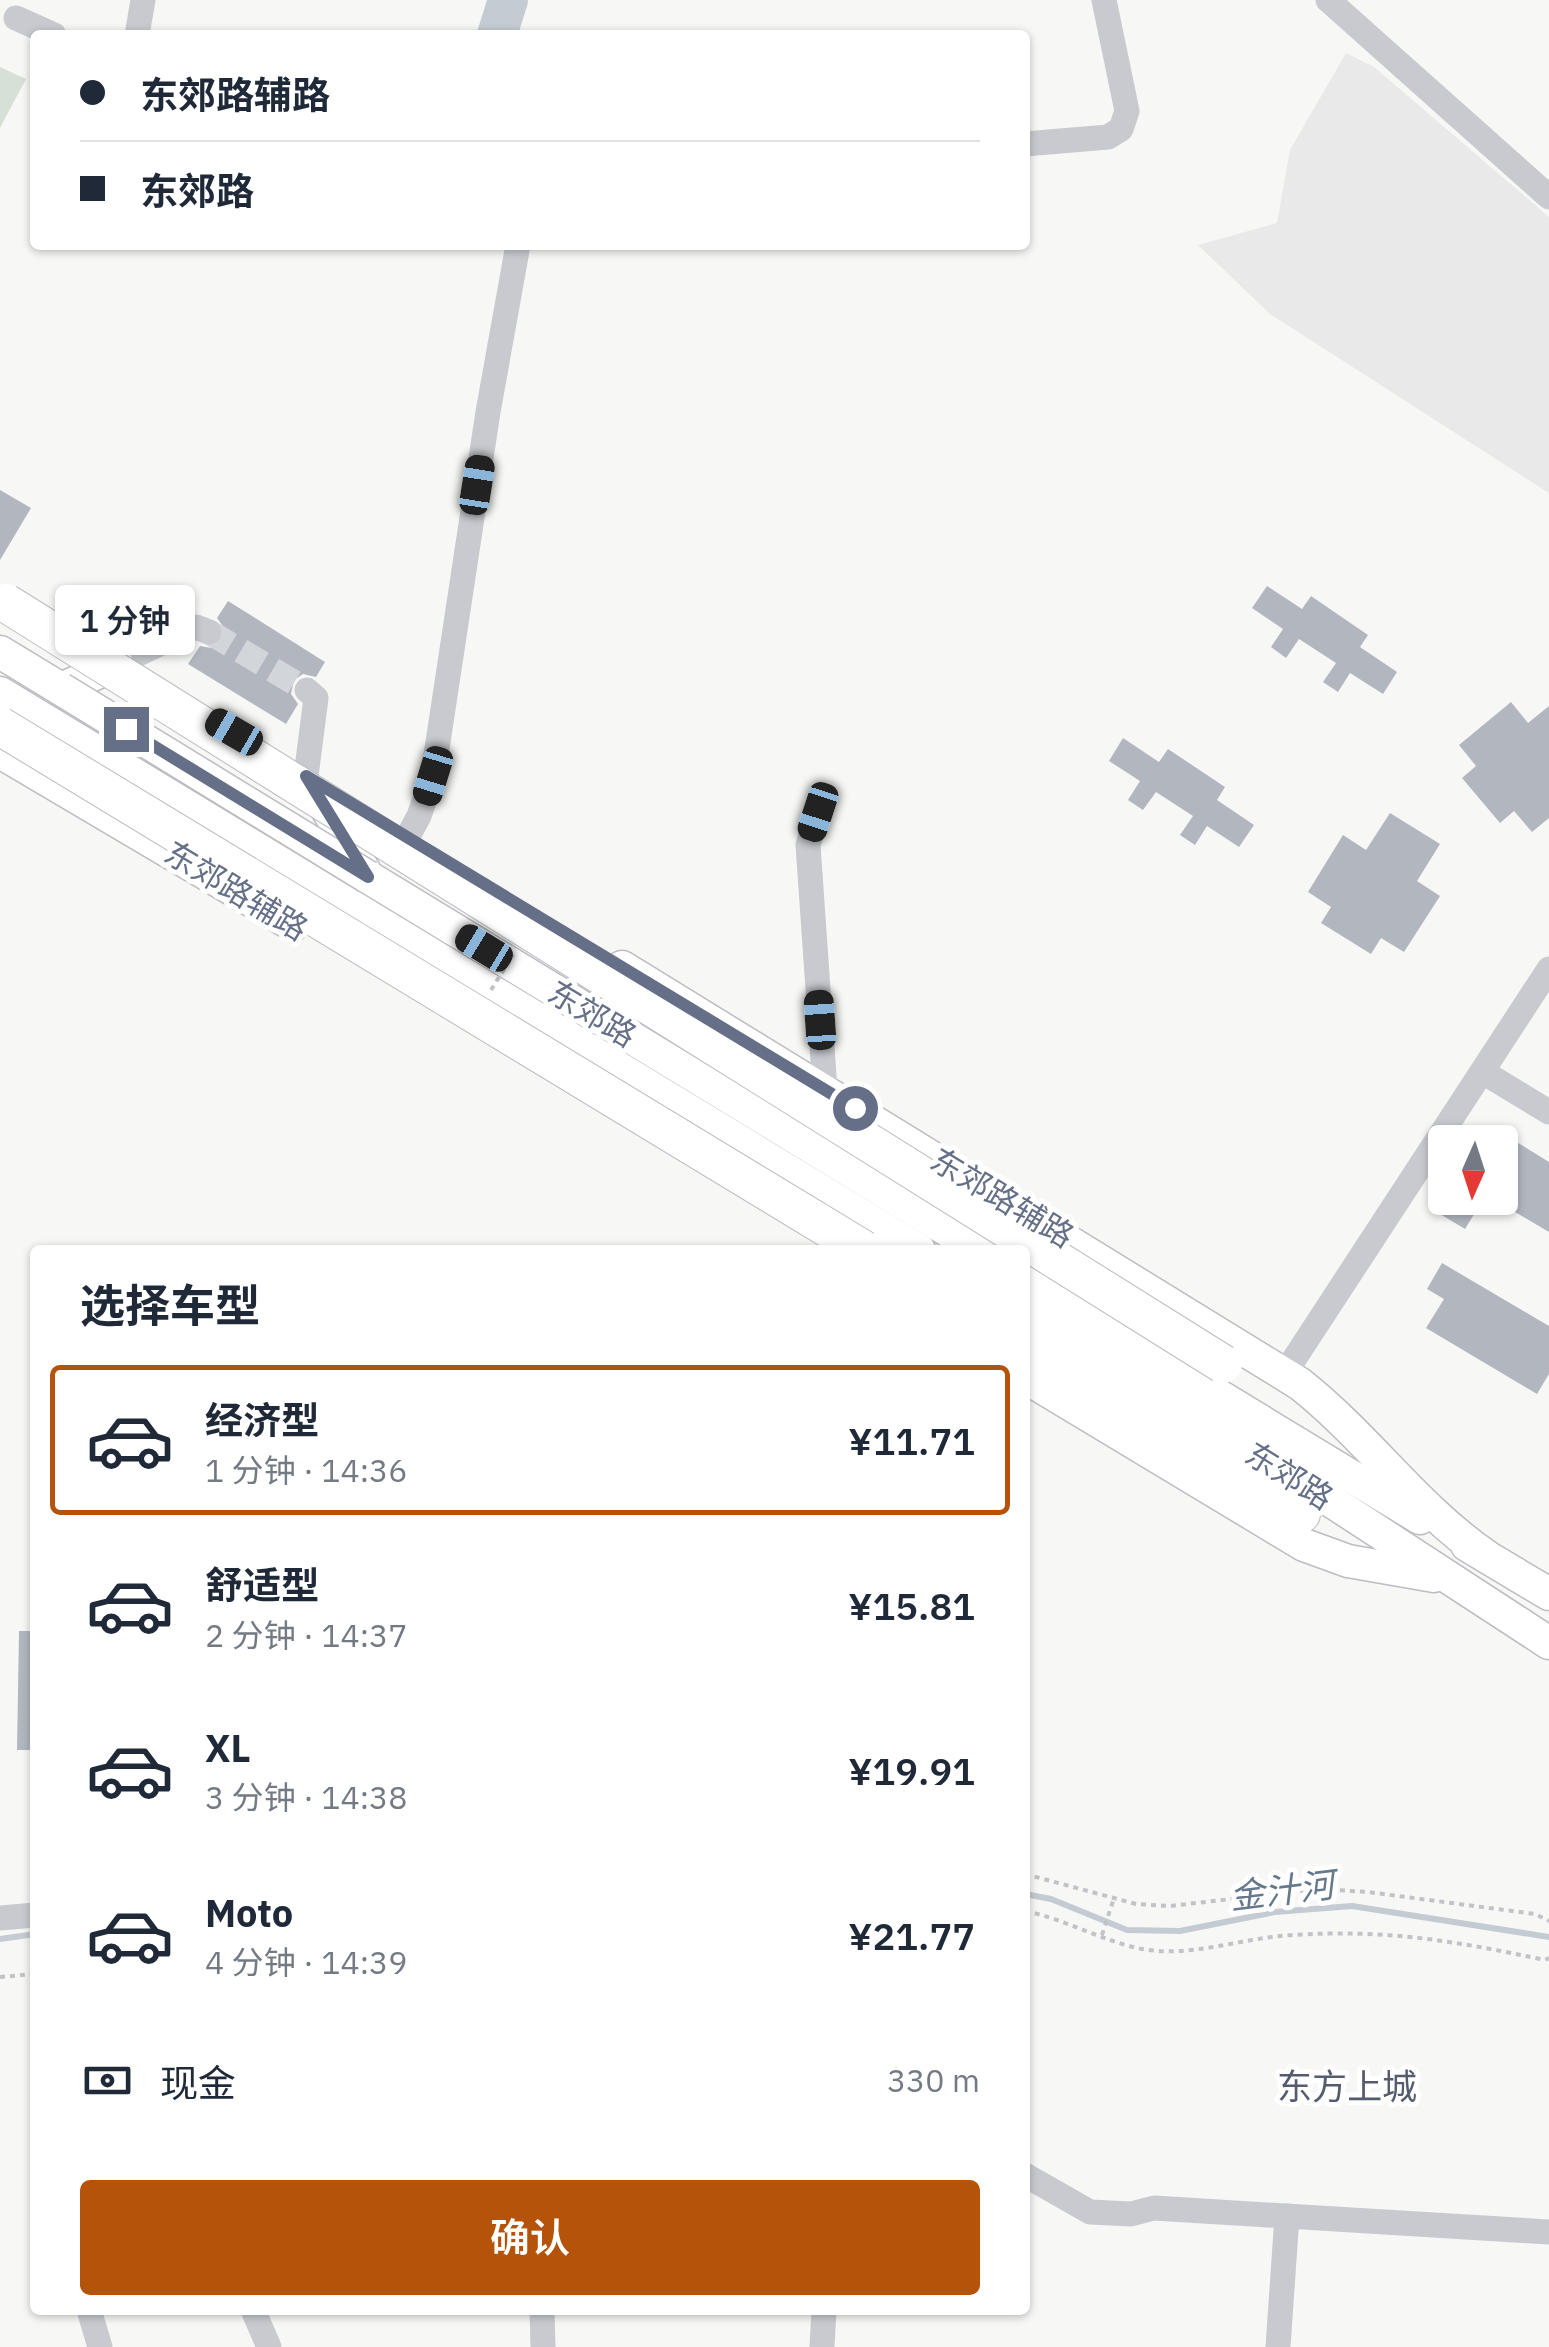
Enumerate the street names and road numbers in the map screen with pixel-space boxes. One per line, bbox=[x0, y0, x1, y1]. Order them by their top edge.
street label: 东郊路辅路 bbox=[157, 831, 316, 949]
street label: 东郊路 bbox=[541, 970, 644, 1056]
street label: 东郊路辅路 bbox=[923, 1138, 1082, 1256]
street label: 东郊路 bbox=[1238, 1432, 1341, 1518]

